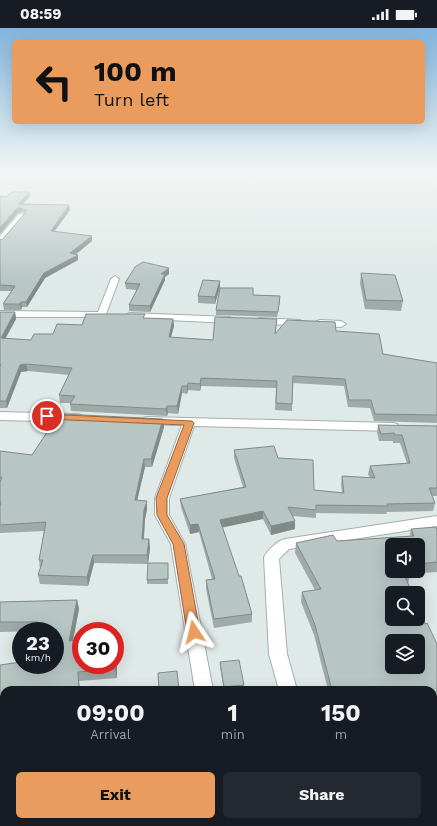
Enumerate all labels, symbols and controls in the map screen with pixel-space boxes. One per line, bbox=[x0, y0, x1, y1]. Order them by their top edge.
text: 08:59 bbox=[20, 5, 62, 23]
text: 100 m bbox=[94, 55, 177, 88]
icon: left bbox=[28, 56, 80, 108]
text: Turn left bbox=[94, 89, 169, 110]
pin bbox=[30, 399, 64, 433]
icon: arrive bbox=[36, 405, 58, 427]
map controls bbox=[385, 538, 425, 674]
button: sound bbox=[385, 538, 425, 578]
button: search bbox=[385, 586, 425, 626]
position arrow bbox=[173, 611, 215, 653]
speed limit sign: 30 bbox=[72, 622, 124, 674]
text: 23 bbox=[26, 631, 50, 655]
button: layers bbox=[385, 634, 425, 674]
text: km/h bbox=[25, 652, 51, 663]
text: 09:00 bbox=[76, 699, 145, 727]
text: 1 bbox=[228, 699, 238, 727]
text: 150 bbox=[321, 699, 361, 727]
text: Arrival bbox=[90, 727, 131, 742]
text: min bbox=[221, 727, 245, 742]
text: m bbox=[335, 727, 347, 742]
button: Exit bbox=[16, 772, 215, 818]
button: Share bbox=[223, 772, 421, 818]

